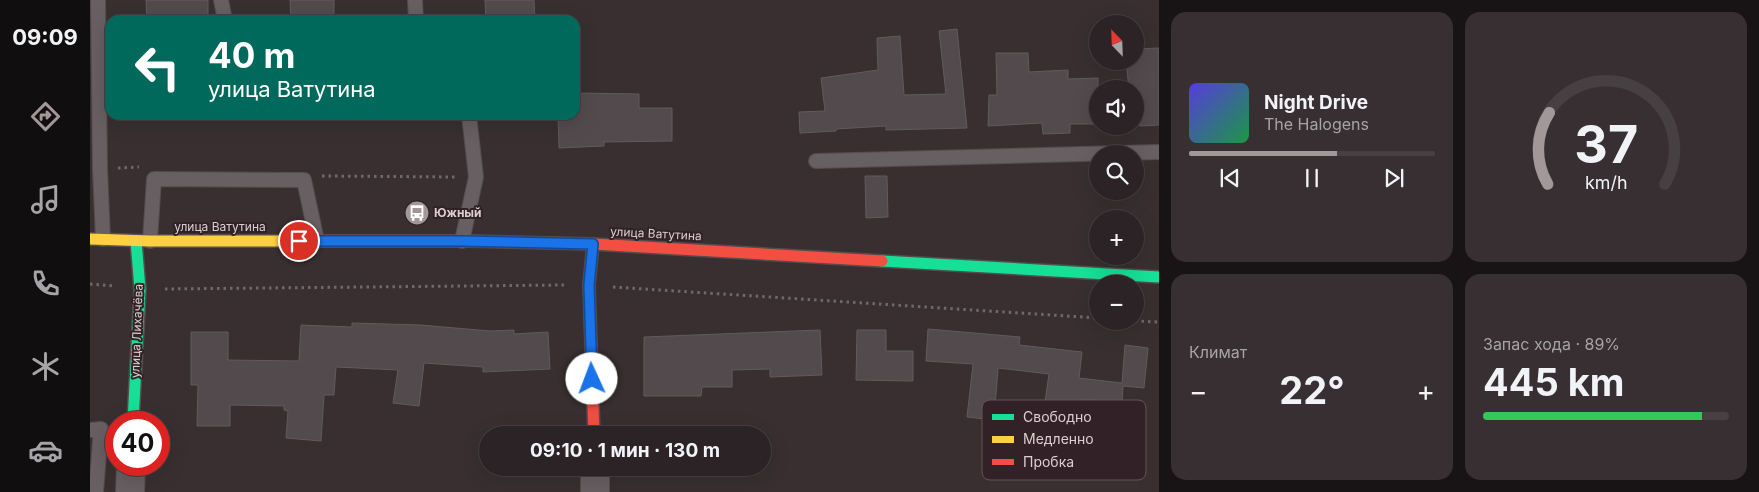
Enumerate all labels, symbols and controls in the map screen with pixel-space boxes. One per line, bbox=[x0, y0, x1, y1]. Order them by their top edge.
north arrow bbox=[1089, 15, 1144, 70]
map controls bbox=[1089, 15, 1144, 330]
text: 09:09 bbox=[12, 24, 78, 50]
text: 40 m bbox=[208, 34, 296, 76]
icon: left bbox=[125, 35, 190, 100]
text: улица Ватутина bbox=[208, 76, 376, 102]
button: sound bbox=[1089, 80, 1144, 135]
text: Night Drive bbox=[1264, 91, 1368, 114]
icon: directions bbox=[28, 99, 63, 134]
text: 37 bbox=[1574, 113, 1638, 176]
text: The Halogens bbox=[1264, 114, 1369, 134]
button: search bbox=[1089, 145, 1144, 200]
icon: previous bbox=[1216, 164, 1244, 192]
icon: pause bbox=[1298, 164, 1326, 192]
icon: next bbox=[1380, 164, 1408, 192]
text: km/h bbox=[1585, 172, 1627, 193]
icon: music bbox=[28, 182, 63, 217]
bus stop icon: Южный bbox=[404, 200, 430, 226]
place label: Южный bbox=[434, 205, 482, 220]
button: + bbox=[1089, 210, 1144, 265]
street label: улица Ватутина bbox=[174, 219, 266, 234]
pin bbox=[278, 220, 320, 262]
street label: улица Ватутина bbox=[610, 224, 702, 243]
icon: arrive bbox=[285, 227, 313, 255]
icon: phone bbox=[28, 266, 63, 301]
button: − bbox=[1089, 275, 1144, 330]
street label: улица Лихачёва bbox=[127, 284, 146, 378]
text: Запас хода · 89% bbox=[1483, 334, 1620, 354]
text: Климат bbox=[1189, 342, 1247, 362]
icon: climate bbox=[28, 349, 63, 384]
position arrow bbox=[565, 352, 617, 404]
text: 445 km bbox=[1483, 359, 1624, 405]
text: 22° bbox=[1279, 367, 1345, 413]
text: − bbox=[1189, 374, 1208, 408]
text: + bbox=[1416, 374, 1435, 408]
legend bbox=[982, 400, 1146, 480]
text: Свободно bbox=[1023, 408, 1092, 425]
speed limit sign: 40 bbox=[105, 411, 170, 476]
text: Медленно bbox=[1023, 430, 1094, 447]
icon: car bbox=[28, 433, 63, 468]
text: 09:10 · 1 мин · 130 m bbox=[530, 439, 720, 462]
text: Пробка bbox=[1023, 453, 1074, 470]

